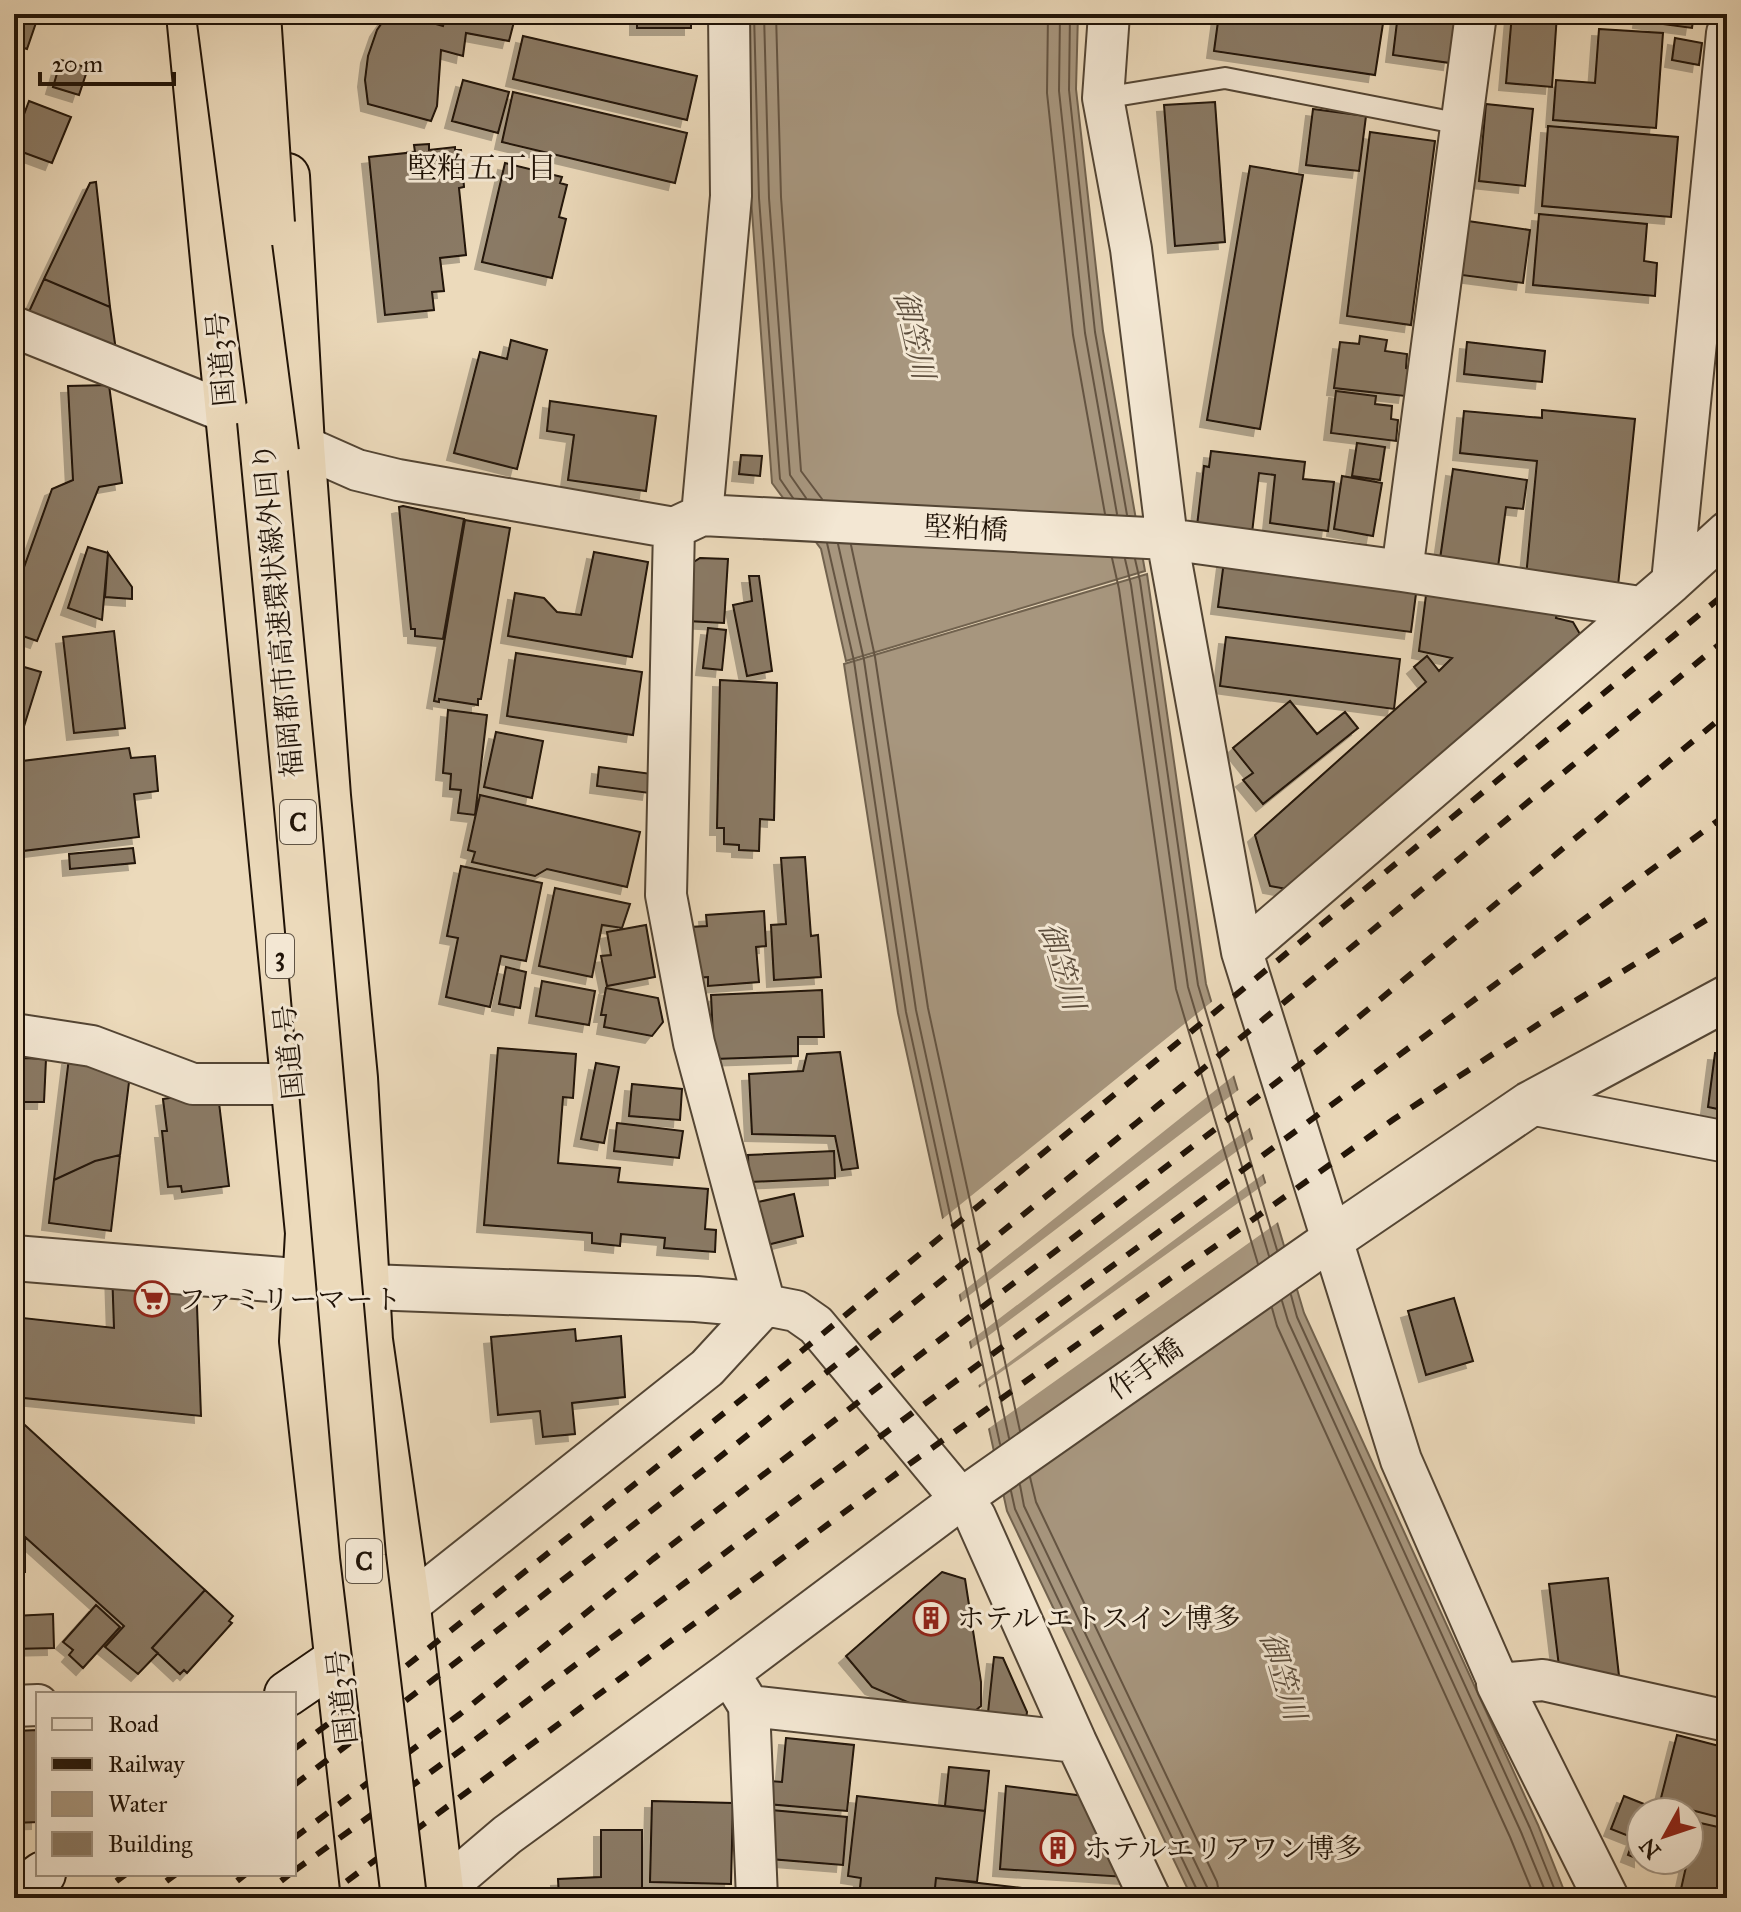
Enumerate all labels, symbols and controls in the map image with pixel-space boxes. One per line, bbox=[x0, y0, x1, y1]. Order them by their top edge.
scale bar bbox=[40, 36, 174, 86]
text: 20 m bbox=[52, 49, 103, 79]
district label: 堅粕五丁目 bbox=[407, 150, 557, 186]
water label: 御笠川 bbox=[886, 287, 942, 386]
street label: 国道3号 bbox=[199, 310, 243, 408]
street label: 福岡都市高速環状線外回り bbox=[246, 441, 310, 779]
street label: 堅粕橋 bbox=[923, 508, 1009, 548]
road number: C bbox=[280, 800, 316, 844]
water label: 御笠川 bbox=[1032, 918, 1093, 1017]
road number: 3 bbox=[266, 934, 294, 978]
street label: 国道3号 bbox=[267, 1003, 311, 1101]
supermarket icon: ファミリーマート bbox=[133, 1280, 171, 1318]
place label: ファミリーマート bbox=[178, 1282, 401, 1317]
street label: 作手橋 bbox=[1101, 1331, 1189, 1407]
road number: C bbox=[346, 1539, 382, 1583]
building icon: ホテル エトスイン博多 bbox=[912, 1599, 950, 1637]
place label: ホテル エトスイン博多 bbox=[957, 1601, 1241, 1636]
water label: 御笠川 bbox=[1253, 1628, 1314, 1727]
street label: 国道3号 bbox=[320, 1648, 364, 1746]
legend bbox=[36, 1692, 296, 1876]
text: Road bbox=[108, 1709, 159, 1739]
text: Railway bbox=[108, 1749, 185, 1779]
text: Water bbox=[108, 1789, 167, 1819]
north arrow bbox=[1625, 1796, 1705, 1876]
text: Building bbox=[108, 1829, 193, 1859]
building icon: ホテルエリアワン博多 bbox=[1039, 1829, 1077, 1867]
place label: ホテルエリアワン博多 bbox=[1084, 1831, 1363, 1866]
text: N bbox=[1634, 1832, 1666, 1864]

